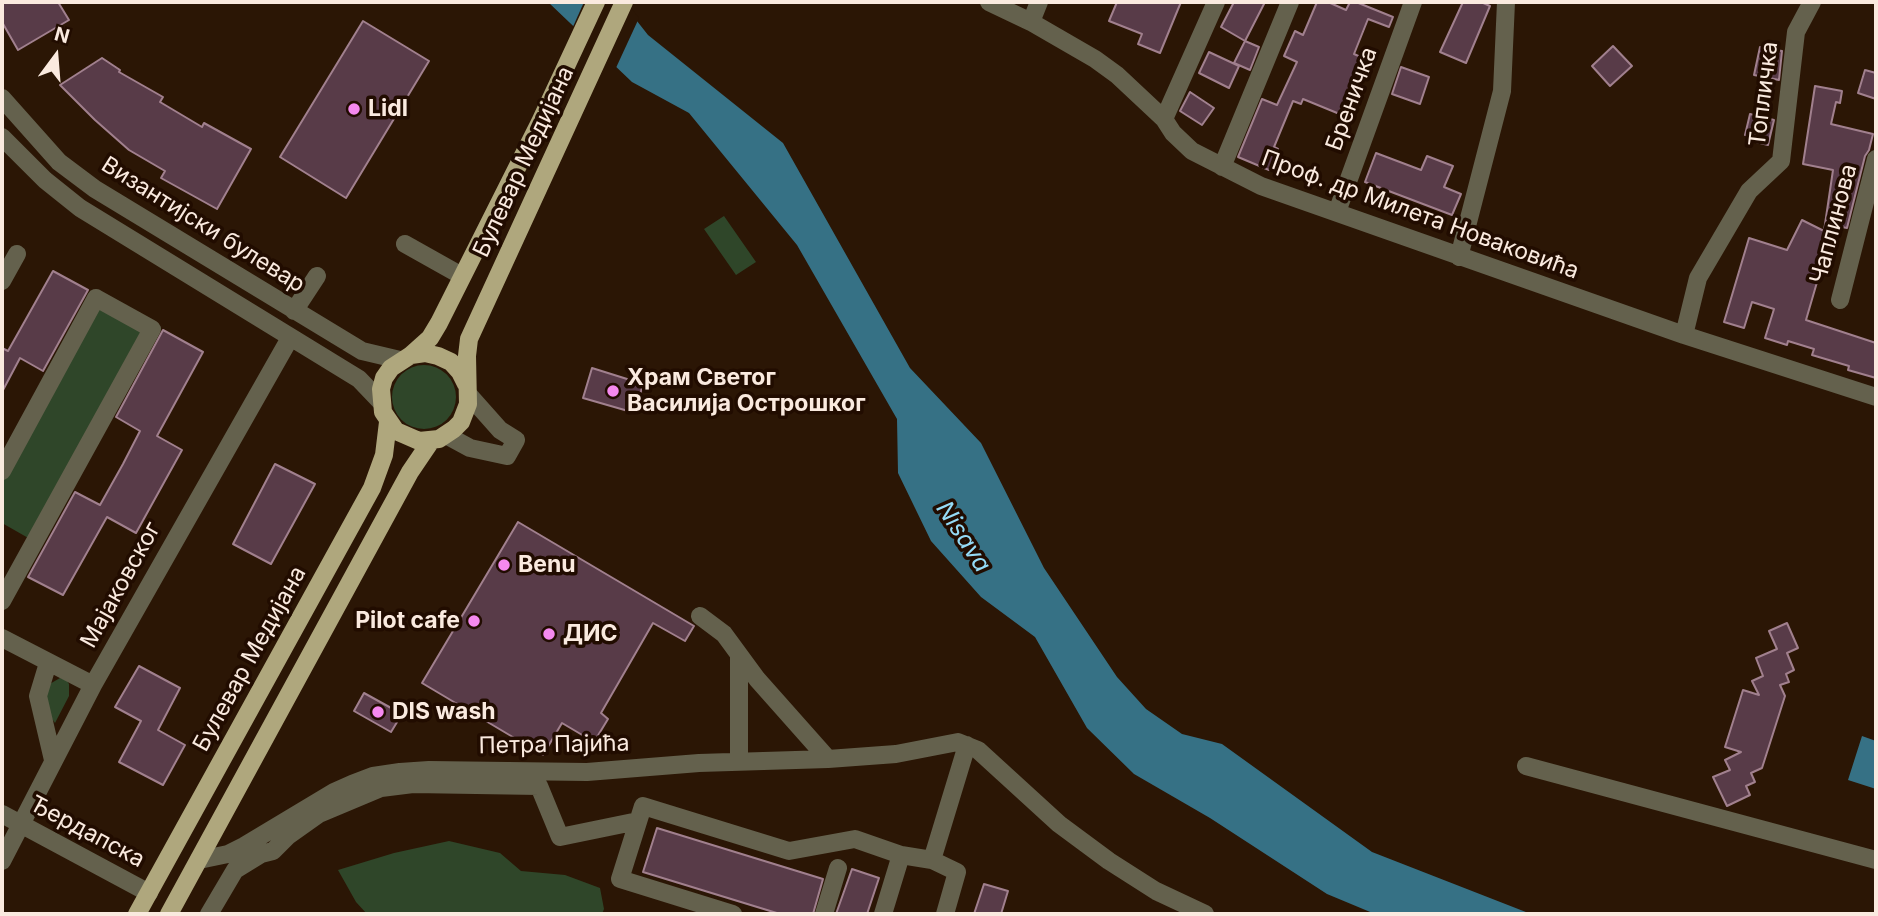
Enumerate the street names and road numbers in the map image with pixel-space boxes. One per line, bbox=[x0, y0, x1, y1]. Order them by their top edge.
street label: Топличка bbox=[1744, 40, 1784, 148]
street label: Бреничка bbox=[1321, 43, 1383, 155]
street label: Булевар Медијана bbox=[468, 62, 580, 262]
street label: Проф. др Милета Новаковића bbox=[1258, 145, 1582, 285]
street label: Византијски булевар bbox=[96, 151, 310, 299]
street label: Чаплинова bbox=[1805, 161, 1863, 287]
street label: Мајаковског bbox=[75, 517, 167, 653]
street label: Булевар Медијана bbox=[188, 562, 312, 756]
street label: Петра Пајића bbox=[478, 730, 630, 760]
street label: Ђердапска bbox=[25, 790, 149, 874]

